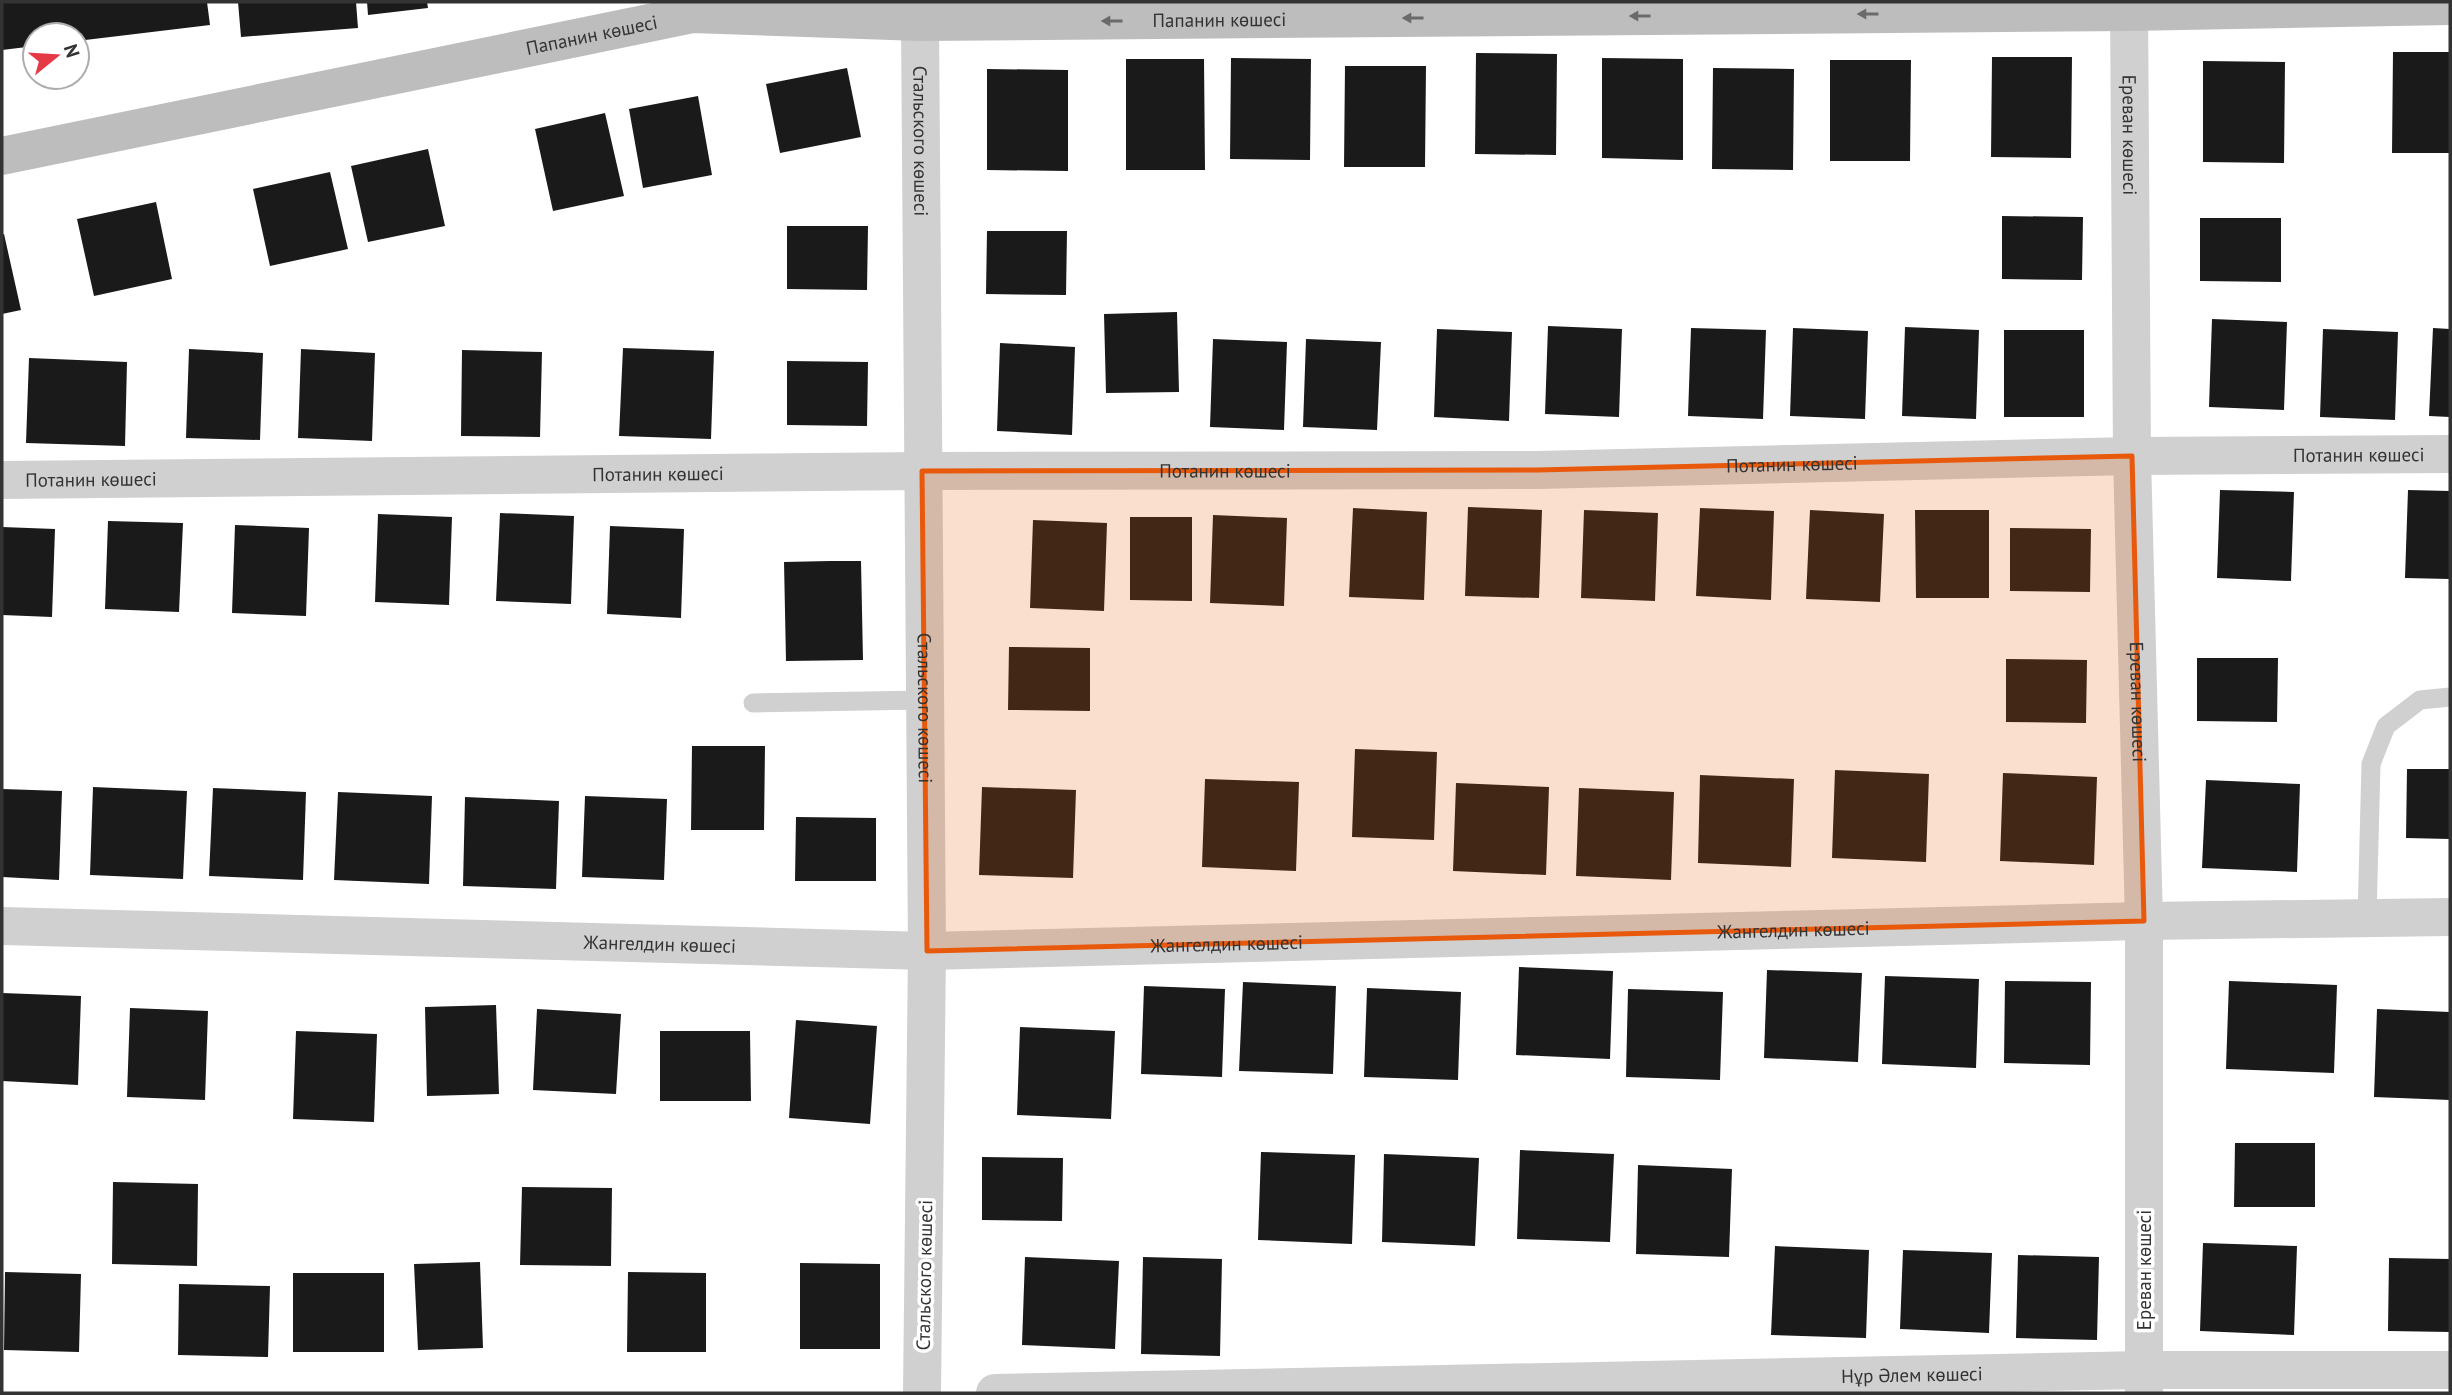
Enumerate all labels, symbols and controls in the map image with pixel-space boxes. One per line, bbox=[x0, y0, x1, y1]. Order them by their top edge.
street label: Папанин көшесі bbox=[1152, 7, 1286, 32]
one-way arrow bbox=[1856, 8, 1878, 20]
street label: Папанин көшесі bbox=[524, 10, 660, 60]
one-way arrow bbox=[1629, 10, 1651, 22]
one-way arrow bbox=[1401, 12, 1423, 24]
one-way arrow bbox=[1100, 15, 1122, 26]
north arrow bbox=[21, 21, 91, 91]
text: N bbox=[59, 41, 86, 60]
street label: Стальского көшесі bbox=[908, 66, 933, 216]
street label: Ереван көшесі bbox=[2117, 75, 2142, 195]
street label: Потанин көшесі bbox=[2293, 442, 2425, 467]
street label: Потанин көшесі bbox=[1726, 450, 1858, 478]
street label: Потанин көшесі bbox=[1159, 458, 1291, 483]
street label: Потанин көшесі bbox=[592, 461, 724, 486]
street label: Потанин көшесі bbox=[25, 466, 157, 492]
street label: Стальского көшесі bbox=[913, 633, 938, 783]
street label: Ереван көшесі bbox=[2125, 641, 2152, 762]
street label: Жангелдин көшесі bbox=[1716, 916, 1870, 944]
street label: Жангелдин көшесі bbox=[582, 930, 736, 958]
street label: Жангелдин көшесі bbox=[1149, 930, 1303, 958]
street label: Стальского көшесі bbox=[911, 1200, 937, 1350]
street label: Ереван көшесі bbox=[2132, 1210, 2156, 1330]
street label: Нұр Әлем көшесі bbox=[1841, 1361, 1983, 1388]

